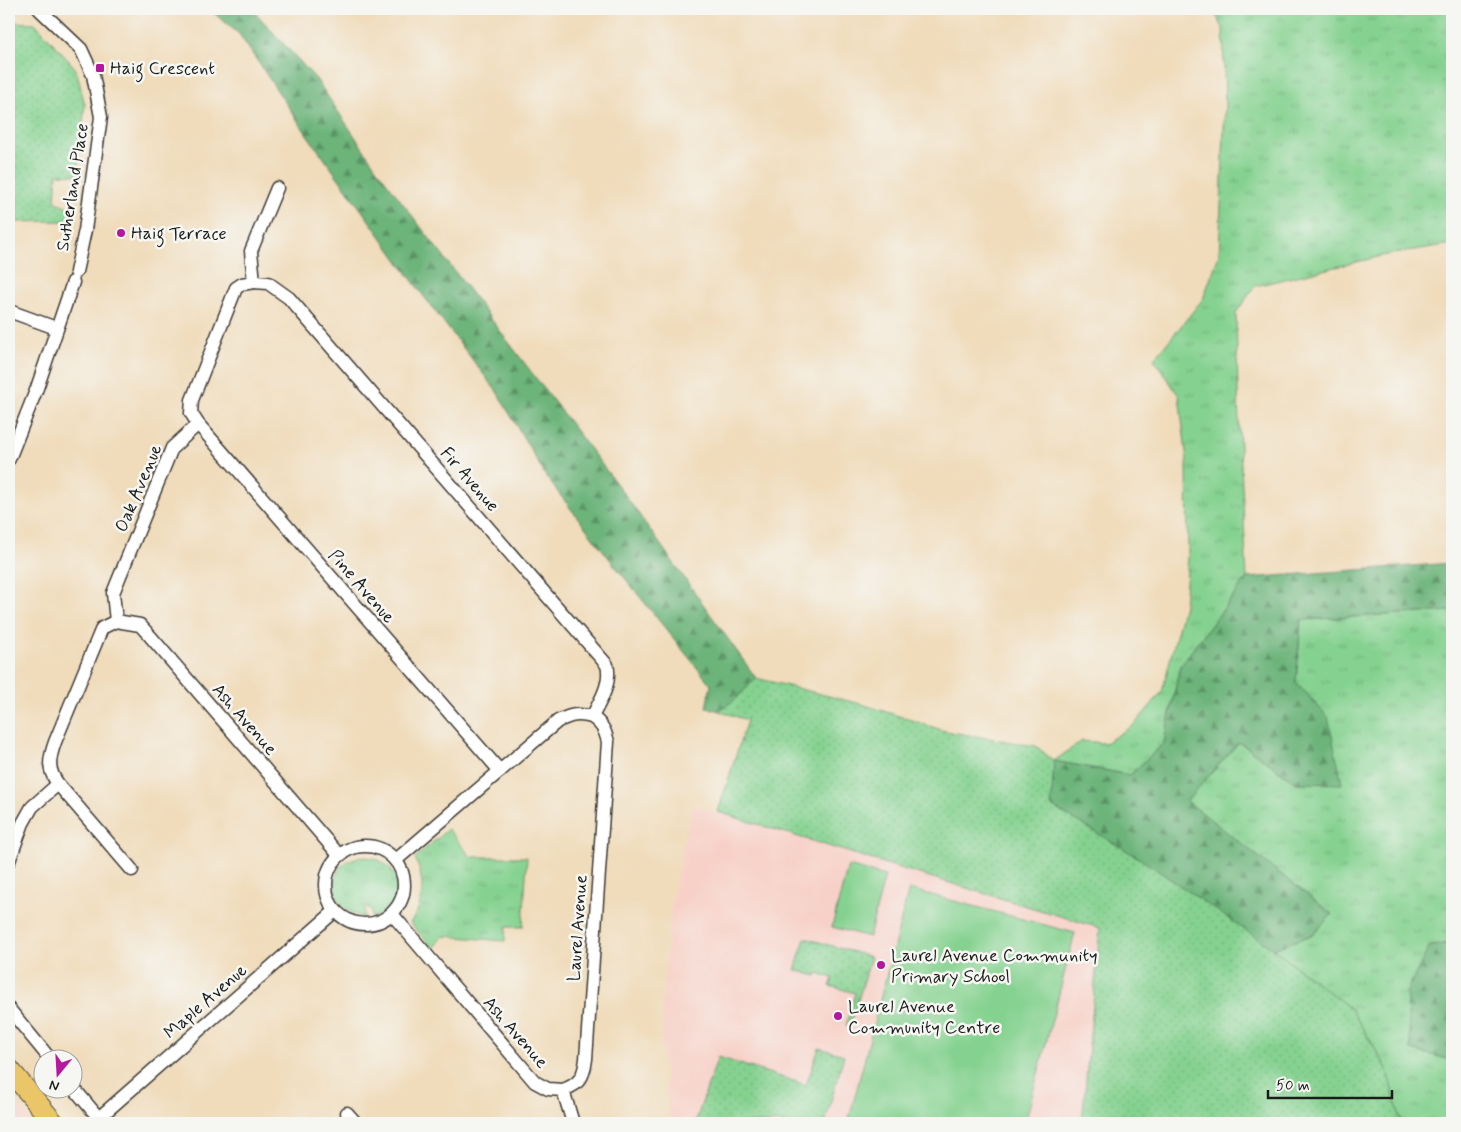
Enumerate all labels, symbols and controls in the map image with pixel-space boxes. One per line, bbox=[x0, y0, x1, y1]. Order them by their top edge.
place label: Haig Crescent bbox=[110, 57, 215, 83]
marker: Haig Crescent bbox=[94, 62, 106, 74]
street label: Sutherland Place bbox=[51, 122, 95, 253]
place label: Haig Terrace bbox=[131, 222, 227, 248]
marker: Haig Terrace bbox=[115, 227, 127, 239]
street label: Oak Avenue bbox=[110, 441, 168, 536]
street label: Fir Avenue bbox=[434, 442, 504, 517]
street label: Pine Avenue bbox=[322, 545, 400, 629]
street label: Ash Avenue bbox=[206, 679, 282, 761]
street label: Laurel Avenue bbox=[562, 874, 594, 982]
place label: Laurel Avenue Community Primary School bbox=[891, 944, 1098, 989]
street label: Maple Avenue bbox=[159, 959, 252, 1045]
marker: Laurel Avenue Community Primary School bbox=[875, 959, 887, 971]
street label: Ash Avenue bbox=[477, 992, 553, 1074]
place label: Laurel Avenue Community Centre bbox=[848, 995, 1000, 1040]
marker: Laurel Avenue Community Centre bbox=[832, 1010, 844, 1022]
north arrow bbox=[32, 1050, 82, 1100]
scale bar bbox=[1268, 1067, 1392, 1099]
text: N bbox=[47, 1075, 62, 1095]
text: 50 m bbox=[1276, 1076, 1310, 1096]

